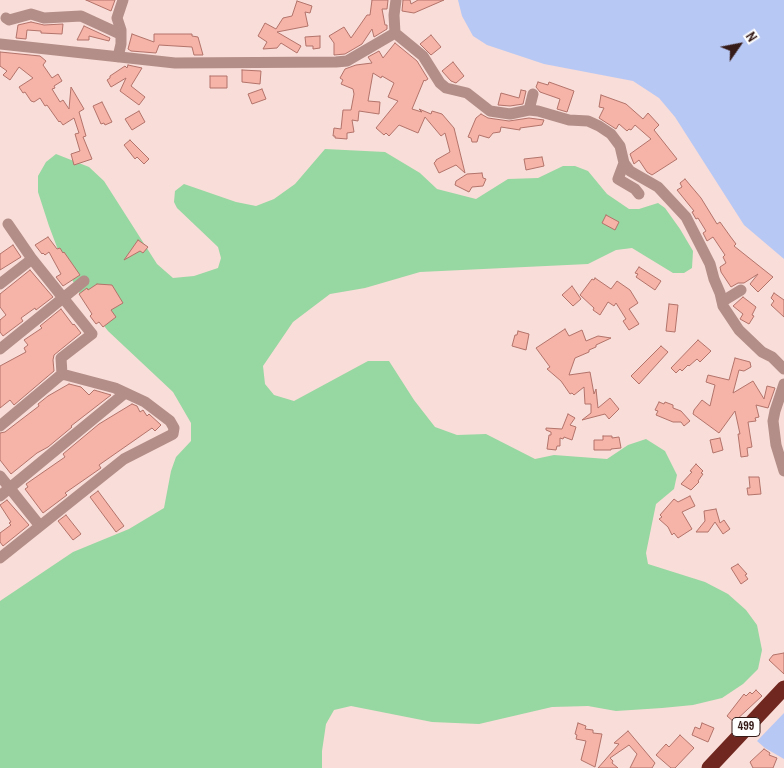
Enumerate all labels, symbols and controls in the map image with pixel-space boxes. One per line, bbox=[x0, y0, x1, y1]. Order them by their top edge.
north arrow bbox=[714, 20, 764, 70]
text: N bbox=[742, 28, 761, 45]
road number: 499 bbox=[732, 718, 760, 736]

